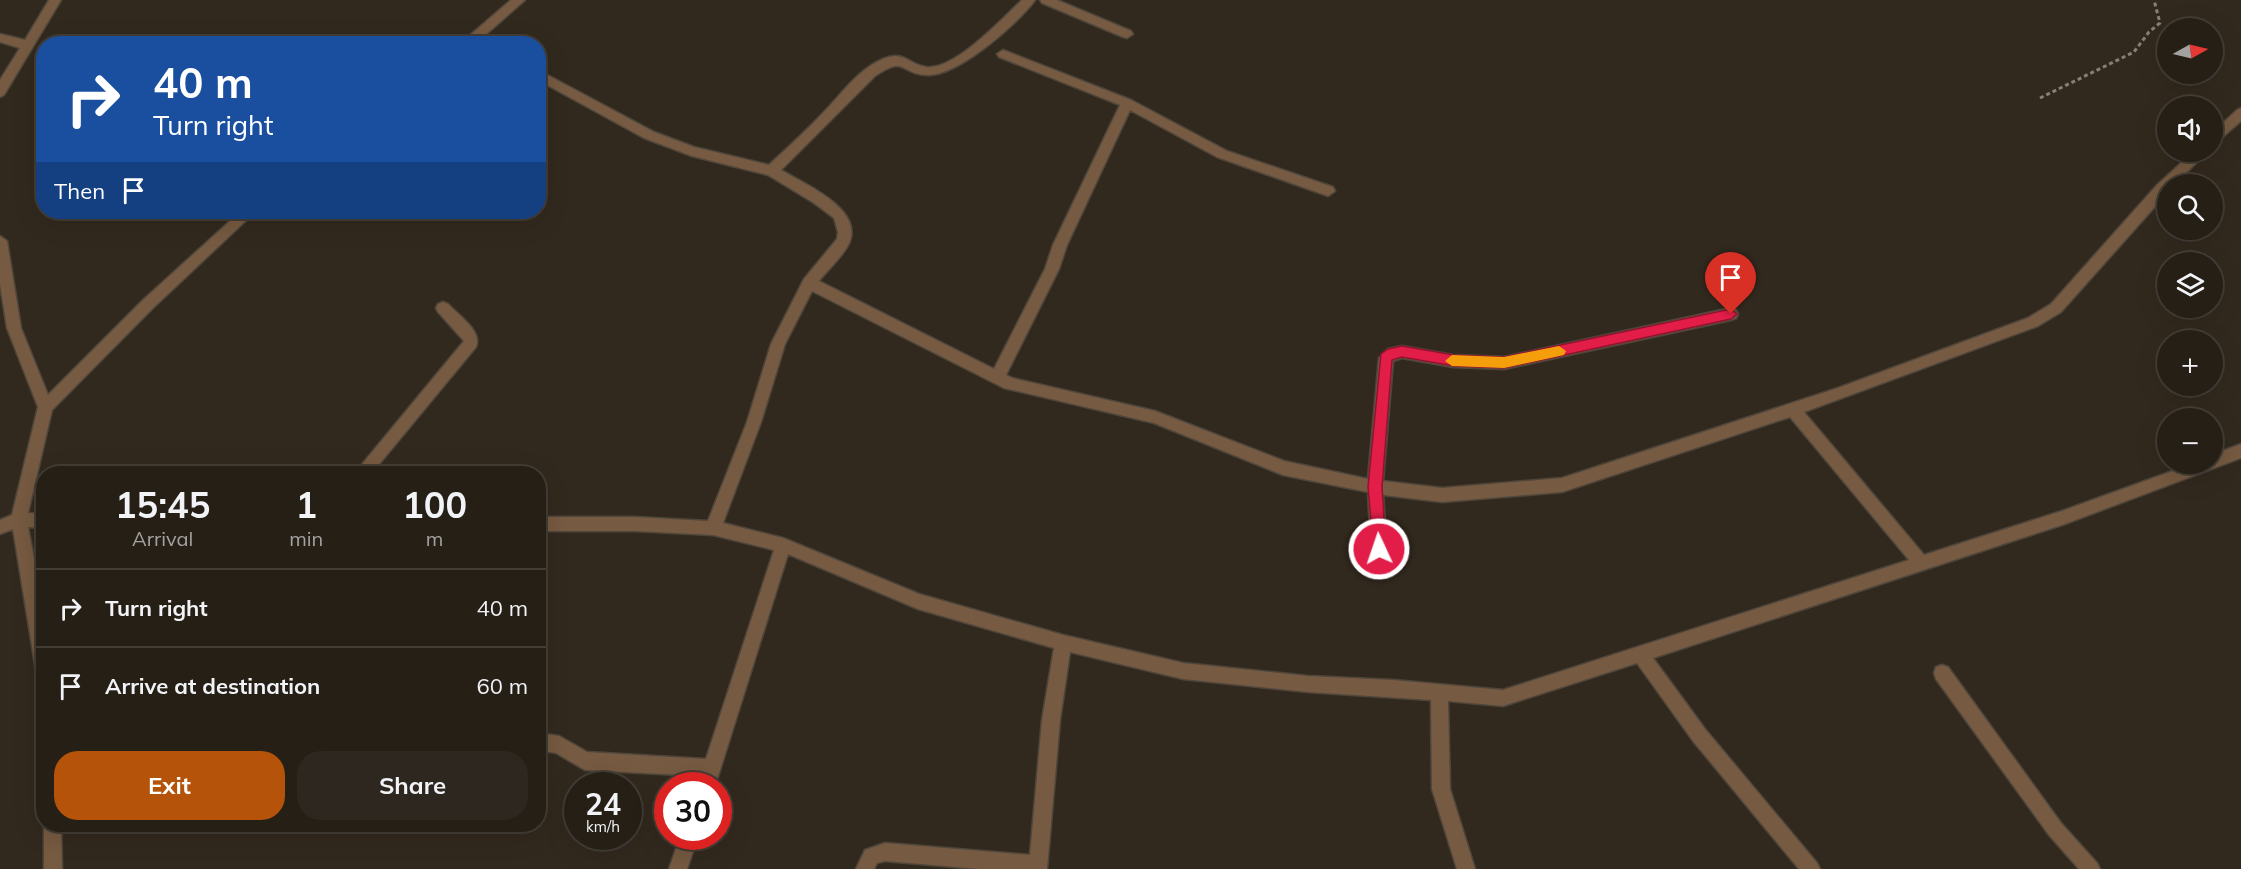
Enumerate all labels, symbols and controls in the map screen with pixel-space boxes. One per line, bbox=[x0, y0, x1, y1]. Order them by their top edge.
north arrow bbox=[2157, 18, 2223, 84]
map controls bbox=[2157, 18, 2223, 474]
text: 40 m bbox=[153, 56, 253, 109]
icon: right bbox=[54, 60, 132, 138]
button: sound bbox=[2157, 96, 2223, 162]
text: Turn right bbox=[153, 108, 273, 142]
icon: arrive bbox=[117, 174, 150, 207]
button: search bbox=[2157, 174, 2223, 240]
text: Then bbox=[54, 177, 105, 205]
pin bbox=[1705, 252, 1756, 314]
button: layers bbox=[2157, 252, 2223, 318]
icon: arrive bbox=[1714, 261, 1747, 294]
button: + bbox=[2157, 330, 2223, 396]
button: − bbox=[2157, 408, 2223, 474]
text: 15:45 bbox=[115, 482, 210, 527]
text: 1 bbox=[295, 482, 317, 527]
text: 100 bbox=[402, 482, 467, 527]
position arrow bbox=[1347, 517, 1411, 581]
text: Arrival bbox=[132, 526, 193, 551]
text: min bbox=[289, 526, 323, 551]
text: m bbox=[426, 526, 443, 551]
icon: right bbox=[54, 592, 87, 625]
text: Turn right bbox=[105, 594, 208, 622]
text: 40 m bbox=[477, 594, 528, 622]
icon: arrive bbox=[54, 670, 87, 703]
text: Arrive at destination bbox=[105, 672, 320, 700]
text: 60 m bbox=[477, 672, 528, 700]
button: Exit bbox=[54, 751, 285, 820]
button: Share bbox=[297, 751, 528, 820]
speed limit sign: 30 bbox=[654, 772, 732, 850]
text: 24 bbox=[585, 785, 621, 823]
text: km/h bbox=[586, 817, 620, 836]

